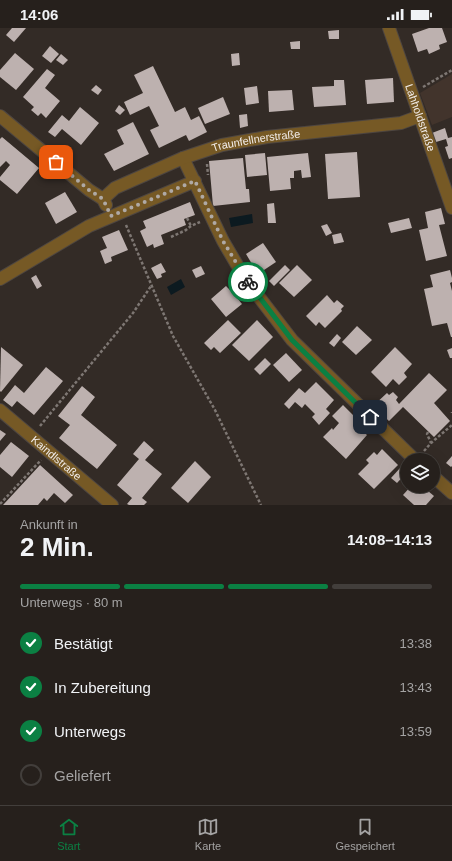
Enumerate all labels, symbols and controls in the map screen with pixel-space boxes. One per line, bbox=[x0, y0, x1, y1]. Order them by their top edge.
text: 14:06 bbox=[20, 6, 58, 23]
street label: Lahholdstraße bbox=[403, 82, 438, 153]
street label: Traunfellnerstraße bbox=[210, 128, 301, 154]
pin bbox=[39, 145, 73, 179]
icon: bag bbox=[45, 151, 67, 173]
courier bbox=[228, 262, 268, 302]
icon: bike bbox=[237, 271, 259, 293]
pin bbox=[353, 400, 387, 434]
icon: home bbox=[359, 406, 381, 428]
street label: Kaindlstraße bbox=[29, 433, 84, 482]
map controls bbox=[400, 453, 440, 493]
button: layers bbox=[400, 453, 440, 493]
text: Ankunft in bbox=[20, 517, 78, 532]
text: 14:08–14:13 bbox=[347, 531, 432, 548]
text: 2 Min. bbox=[20, 532, 94, 562]
text: Unterwegs · 80 m bbox=[20, 595, 123, 610]
icon: check bbox=[20, 632, 42, 654]
text: Bestätigt bbox=[54, 635, 112, 652]
text: 13:38 bbox=[399, 636, 432, 651]
icon: check bbox=[20, 676, 42, 698]
text: In Zubereitung bbox=[54, 679, 151, 696]
text: 13:43 bbox=[399, 680, 432, 695]
icon: check bbox=[20, 720, 42, 742]
text: Unterwegs bbox=[54, 723, 126, 740]
text: 13:59 bbox=[399, 724, 432, 739]
text: Geliefert bbox=[54, 767, 111, 784]
tab: Start bbox=[57, 816, 80, 852]
tab: Karte bbox=[195, 816, 221, 852]
tab: Gespeichert bbox=[335, 816, 395, 852]

